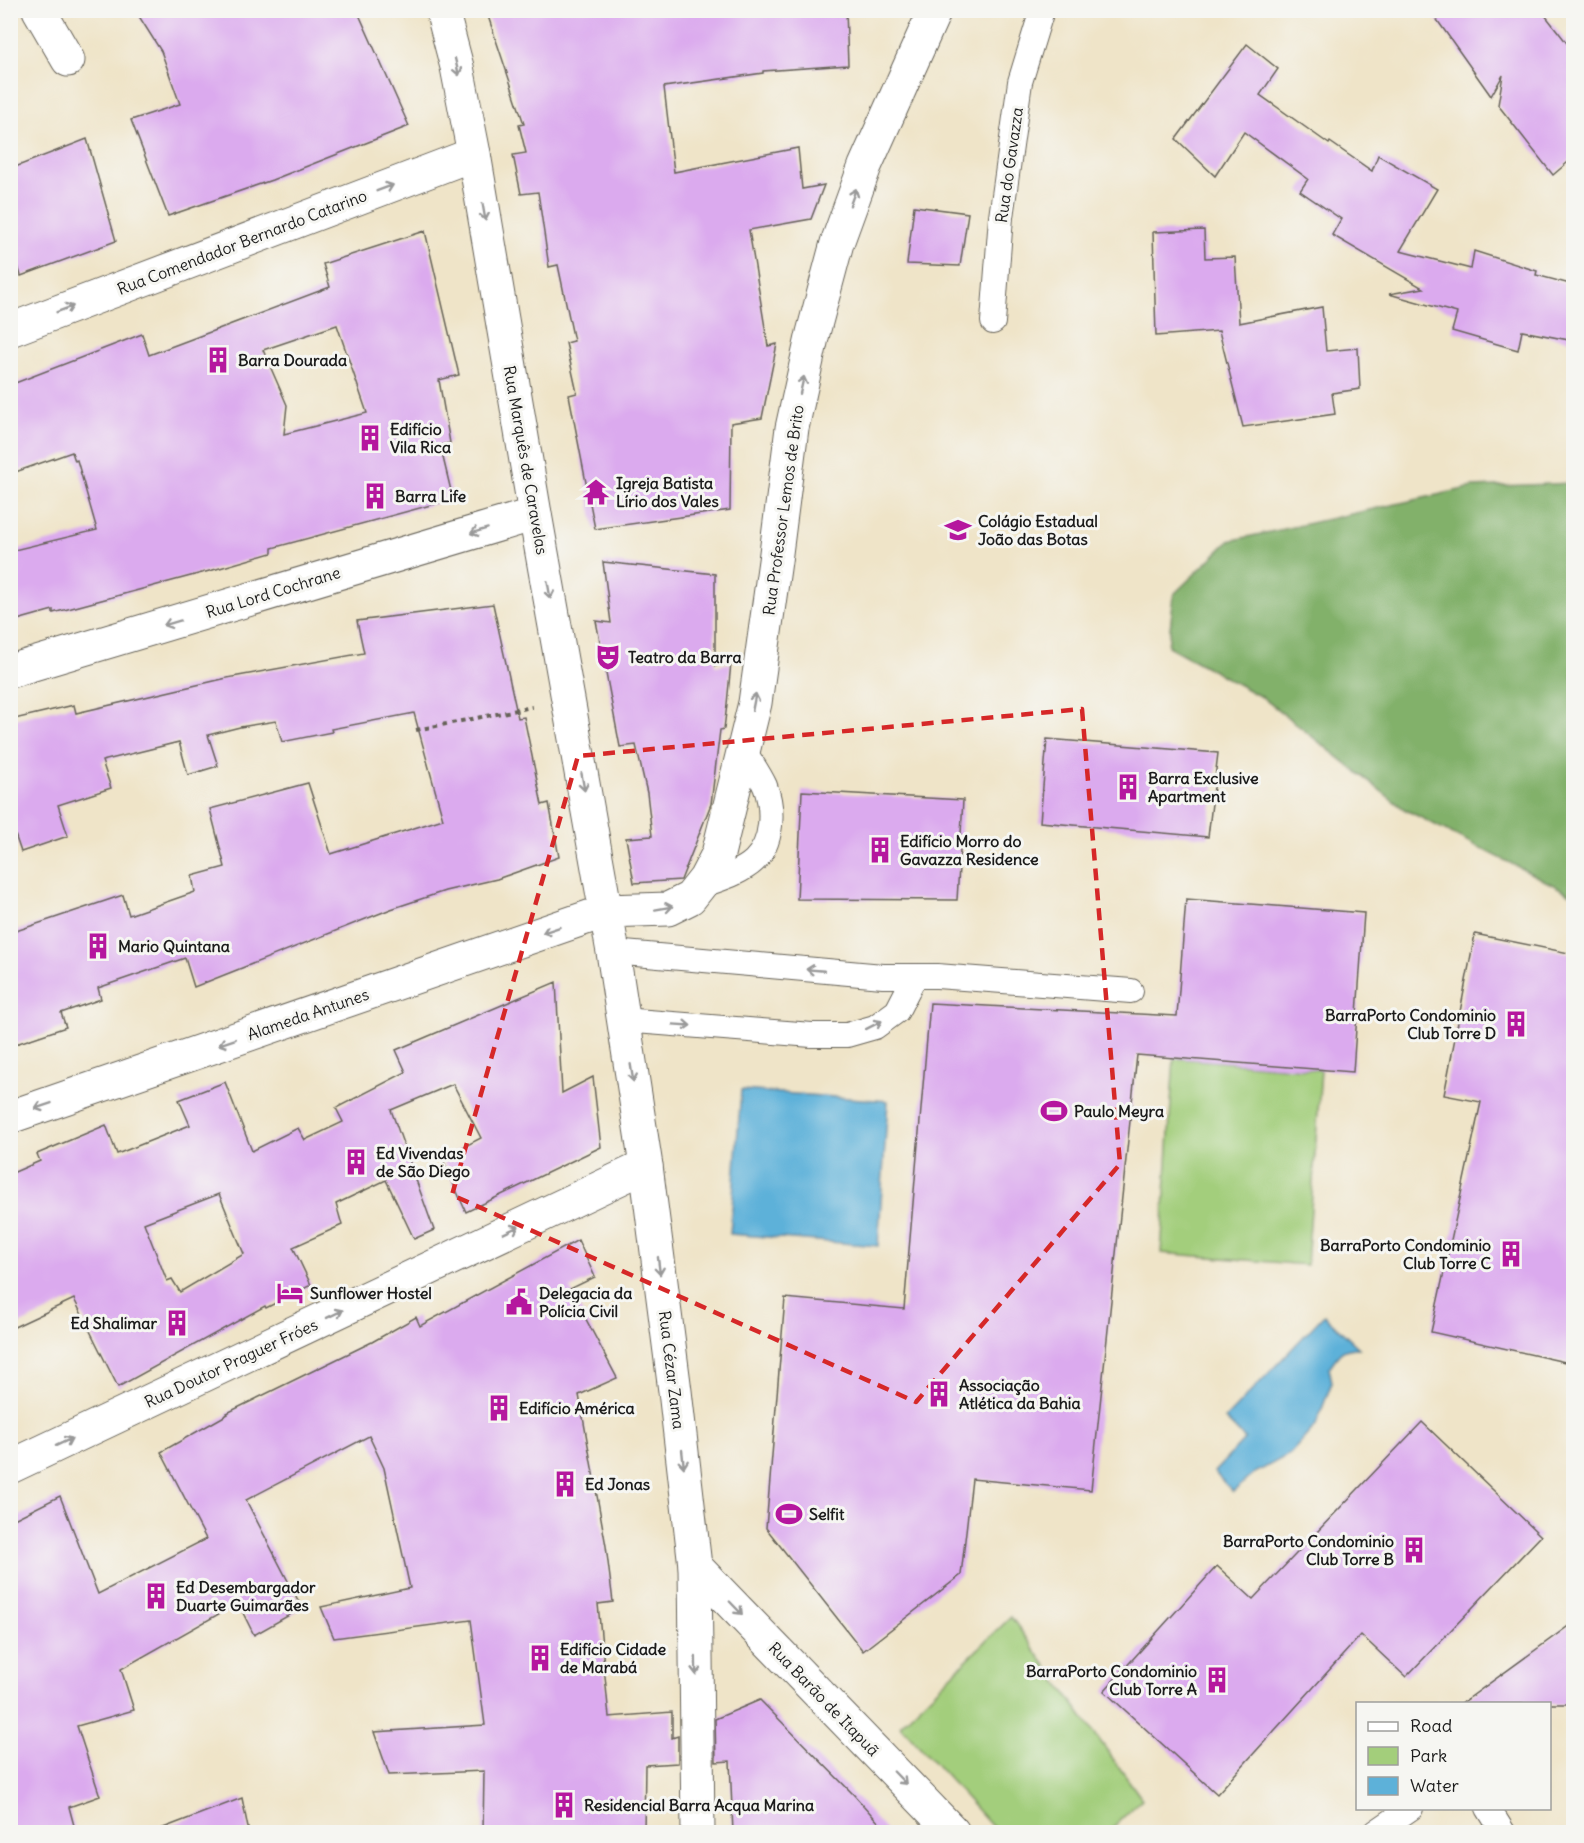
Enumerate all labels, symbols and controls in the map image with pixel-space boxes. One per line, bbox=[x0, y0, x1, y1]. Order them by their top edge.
one-way arrow bbox=[452, 57, 463, 76]
street label: Rua do Gavazza bbox=[991, 106, 1027, 224]
one-way arrow bbox=[375, 182, 394, 193]
street label: Rua Comendador Bernardo Catarino bbox=[114, 185, 370, 299]
one-way arrow bbox=[849, 188, 860, 207]
one-way arrow bbox=[479, 201, 490, 221]
one-way arrow bbox=[55, 303, 74, 314]
building icon: Barra Dourada bbox=[203, 345, 233, 375]
place label: Barra Dourada bbox=[238, 350, 347, 370]
street label: Rua Marquês de Caravelas bbox=[500, 364, 552, 556]
one-way arrow bbox=[796, 375, 808, 394]
street label: Rua Professor Lemos de Brito bbox=[758, 404, 808, 616]
place label: Edifício Vila Rica bbox=[390, 419, 451, 457]
building icon: Edifício Vila Rica bbox=[355, 423, 385, 453]
place label: Igreja Batista Lírio dos Vales bbox=[616, 473, 719, 511]
temple icon: Igreja Batista Lírio dos Vales bbox=[581, 477, 611, 507]
building icon: Barra Life bbox=[360, 481, 390, 511]
place label: Barra Life bbox=[395, 486, 467, 506]
place label: Colágio Estadual João das Botas bbox=[978, 511, 1098, 549]
school or university icon: Colágio Estadual João das Botas bbox=[943, 515, 973, 545]
one-way arrow bbox=[470, 526, 489, 537]
street label: Rua Lord Cochrane bbox=[203, 562, 343, 622]
one-way arrow bbox=[544, 580, 555, 599]
one-way arrow bbox=[163, 618, 182, 629]
theatre icon: Teatro da Barra bbox=[593, 642, 623, 672]
place label: Teatro da Barra bbox=[628, 647, 742, 667]
one-way arrow bbox=[749, 693, 760, 712]
place label: Barra Exclusive Apartment bbox=[1148, 768, 1259, 807]
one-way arrow bbox=[578, 772, 589, 791]
building icon: Barra Exclusive Apartment bbox=[1113, 772, 1143, 802]
place label: Edifício Morro do Gavazza Residence bbox=[900, 831, 1039, 869]
building icon: Edifício Morro do Gavazza Residence bbox=[865, 835, 895, 865]
one-way arrow bbox=[654, 902, 673, 913]
one-way arrow bbox=[542, 926, 561, 937]
building icon: Mario Quintana bbox=[83, 931, 113, 961]
place label: Mario Quintana bbox=[118, 936, 230, 956]
one-way arrow bbox=[805, 964, 825, 975]
street label: Alameda Antunes bbox=[245, 984, 371, 1044]
place label: BarraPorto Condominio Club Torre D bbox=[1325, 1005, 1496, 1043]
building icon: BarraPorto Condominio Club Torre D bbox=[1501, 1009, 1531, 1039]
one-way arrow bbox=[865, 1019, 883, 1031]
one-way arrow bbox=[671, 1020, 691, 1031]
one-way arrow bbox=[218, 1038, 237, 1049]
one-way arrow bbox=[626, 1062, 637, 1082]
sports icon: Paulo Meyra bbox=[1039, 1096, 1069, 1126]
one-way arrow bbox=[34, 1101, 53, 1112]
place label: Paulo Meyra bbox=[1074, 1101, 1164, 1122]
place label: Ed Vivendas de São Diego bbox=[376, 1143, 470, 1182]
building icon: Ed Vivendas de São Diego bbox=[341, 1147, 371, 1177]
one-way arrow bbox=[501, 1224, 519, 1236]
place label: BarraPorto Condominio Club Torre C bbox=[1320, 1235, 1491, 1273]
building icon: BarraPorto Condominio Club Torre C bbox=[1496, 1239, 1526, 1269]
one-way arrow bbox=[654, 1255, 665, 1275]
hotel icon: Sunflower Hostel bbox=[275, 1278, 305, 1308]
place label: Sunflower Hostel bbox=[310, 1283, 432, 1303]
place label: Delegacia da Polícia Civil bbox=[539, 1283, 632, 1321]
public building icon: Delegacia da Polícia Civil bbox=[504, 1287, 534, 1317]
building icon: Ed Shalimar bbox=[162, 1308, 192, 1338]
one-way arrow bbox=[325, 1308, 343, 1320]
street label: Rua Cézar Zama bbox=[655, 1310, 689, 1430]
place label: Ed Shalimar bbox=[70, 1313, 157, 1333]
street label: Rua Doutor Praguer Fróes bbox=[141, 1314, 321, 1412]
place label: Associação Atlética da Bahia bbox=[959, 1375, 1081, 1413]
building icon: Associação Atlética da Bahia bbox=[924, 1379, 954, 1409]
building icon: Edifício América bbox=[484, 1393, 514, 1423]
place label: Edifício América bbox=[519, 1398, 635, 1418]
one-way arrow bbox=[54, 1436, 72, 1448]
one-way arrow bbox=[678, 1449, 689, 1469]
building icon: Ed Jonas bbox=[550, 1469, 580, 1499]
place label: Ed Jonas bbox=[585, 1474, 650, 1494]
sports icon: Selfit bbox=[774, 1499, 804, 1529]
place label: Selfit bbox=[809, 1504, 845, 1524]
place label: BarraPorto Condominio Club Torre B bbox=[1223, 1531, 1395, 1569]
building icon: BarraPorto Condominio Club Torre B bbox=[1399, 1535, 1429, 1565]
place label: Ed Desembargador Duarte Guimarães bbox=[176, 1577, 316, 1615]
building icon: Ed Desembargador Duarte Guimarães bbox=[141, 1581, 171, 1611]
one-way arrow bbox=[728, 1600, 743, 1615]
street label: Rua Barão de Itapuã bbox=[765, 1638, 883, 1760]
place label: Edifício Cidade de Marabá bbox=[560, 1639, 666, 1677]
building icon: Edifício Cidade de Marabá bbox=[525, 1643, 555, 1673]
one-way arrow bbox=[690, 1656, 702, 1676]
place label: BarraPorto Condominio Club Torre A bbox=[1026, 1661, 1197, 1699]
building icon: BarraPorto Condominio Club Torre A bbox=[1202, 1665, 1232, 1695]
legend bbox=[1356, 1702, 1551, 1810]
text: Road bbox=[1410, 1714, 1453, 1737]
text: Park bbox=[1410, 1744, 1447, 1767]
one-way arrow bbox=[893, 1771, 908, 1786]
text: Water bbox=[1410, 1774, 1460, 1797]
building icon: Residencial Barra Acqua Marina bbox=[549, 1790, 579, 1820]
place label: Residencial Barra Acqua Marina bbox=[584, 1795, 814, 1816]

